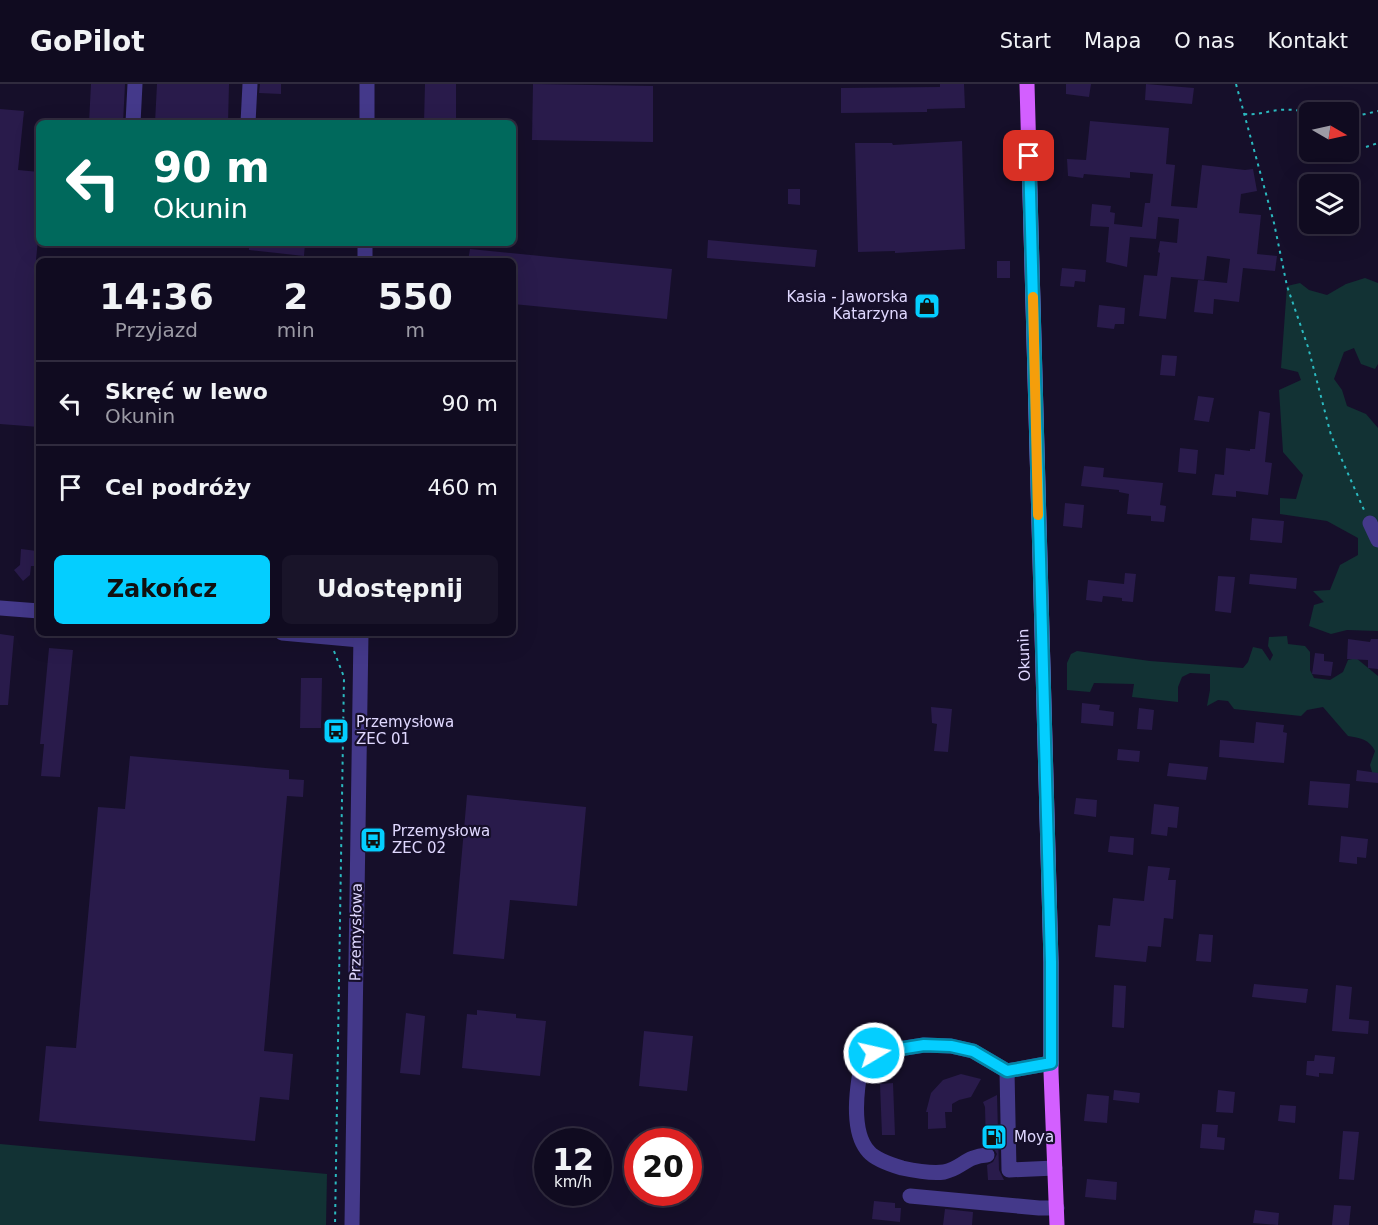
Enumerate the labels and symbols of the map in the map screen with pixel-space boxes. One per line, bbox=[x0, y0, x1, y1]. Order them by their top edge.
north arrow bbox=[1299, 102, 1359, 162]
pin bbox=[1003, 130, 1054, 181]
place label: Kasia - Jaworska Katarzyna bbox=[786, 288, 908, 323]
shop icon: Kasia - Jaworska Katarzyna bbox=[912, 291, 942, 321]
street label: Okunin bbox=[1014, 628, 1034, 682]
place label: Przemysłowa ZEC 01 bbox=[356, 713, 454, 748]
bus stop icon: Przemysłowa ZEC 01 bbox=[321, 716, 351, 746]
place label: Przemysłowa ZEC 02 bbox=[392, 822, 490, 857]
bus stop icon: Przemysłowa ZEC 02 bbox=[358, 825, 388, 855]
street label: Przemysłowa bbox=[346, 883, 366, 981]
position arrow bbox=[842, 1021, 906, 1085]
fuel station icon: Moya bbox=[979, 1122, 1009, 1152]
speed limit sign: 20 bbox=[624, 1128, 702, 1206]
place label: Moya bbox=[1014, 1128, 1054, 1146]

